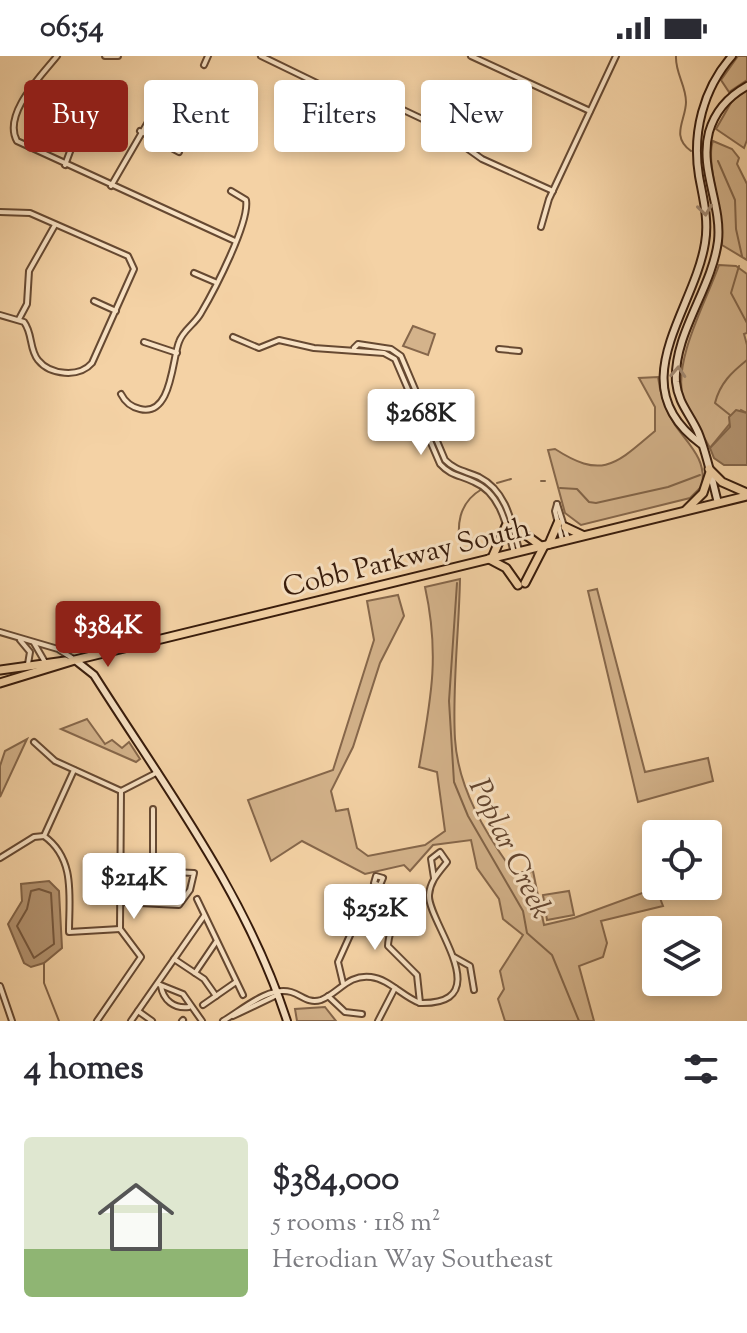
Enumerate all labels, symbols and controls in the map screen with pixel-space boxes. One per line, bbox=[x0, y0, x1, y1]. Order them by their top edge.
text: 06:54 bbox=[40, 7, 104, 50]
chip: Buy bbox=[24, 80, 128, 152]
chip: Rent bbox=[144, 80, 258, 152]
chip: Filters bbox=[274, 80, 405, 152]
chip: New bbox=[421, 80, 532, 152]
one-way arrow bbox=[696, 203, 713, 216]
one-way arrow bbox=[669, 365, 686, 378]
pin: $268K bbox=[365, 389, 477, 457]
text: $268K bbox=[386, 396, 456, 433]
street label: Cobb Parkway South bbox=[279, 509, 535, 609]
pin: $384K bbox=[52, 601, 164, 669]
text: $384K bbox=[73, 608, 143, 645]
water label: Poplar Creek bbox=[456, 772, 561, 926]
map controls bbox=[642, 820, 722, 996]
button: locate bbox=[642, 820, 722, 900]
pin: $214K bbox=[78, 853, 190, 921]
text: $214K bbox=[101, 860, 167, 897]
pin: $252K bbox=[319, 884, 431, 952]
text: $252K bbox=[342, 891, 408, 928]
button: layers bbox=[642, 916, 722, 996]
text: 4 homes bbox=[24, 1045, 144, 1094]
icon: filters bbox=[679, 1047, 723, 1091]
text: $384,000 bbox=[272, 1156, 399, 1205]
icon: home bbox=[88, 1169, 184, 1265]
text: 5 rooms · 118 m² bbox=[272, 1205, 440, 1242]
text: Herodian Way Southeast bbox=[272, 1242, 553, 1279]

